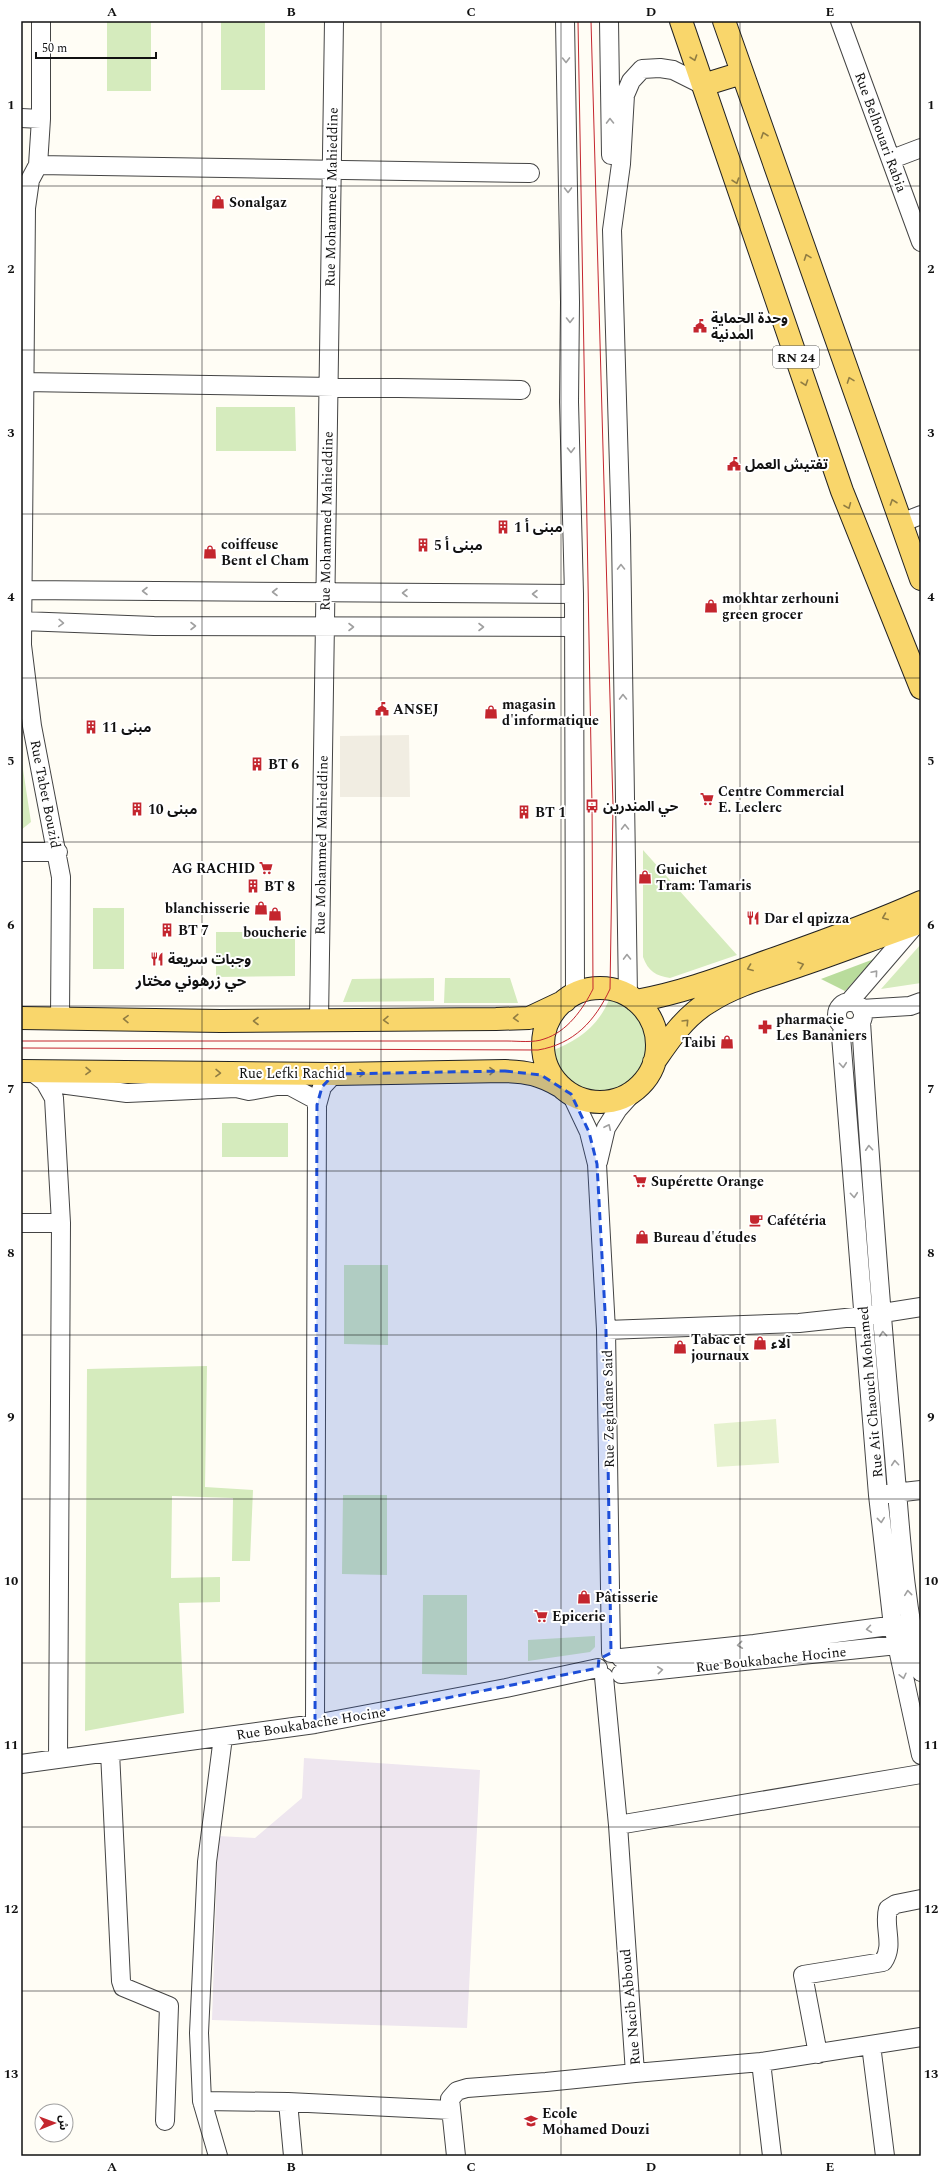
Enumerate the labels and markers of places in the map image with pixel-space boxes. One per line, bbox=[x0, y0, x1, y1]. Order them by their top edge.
place label: Sonalgaz bbox=[229, 192, 287, 213]
shop icon: Sonalgaz bbox=[210, 194, 226, 210]
place label: وحدة الحماية المدنية bbox=[711, 308, 788, 345]
public building icon: وحدة الحماية المدنية bbox=[692, 318, 708, 334]
place label: تفتيش العمل bbox=[745, 454, 828, 475]
public building icon: تفتيش العمل bbox=[726, 456, 742, 472]
place label: مبنى أ 1 bbox=[514, 517, 563, 538]
building icon: مبنى أ 1 bbox=[495, 519, 511, 535]
place label: coiffeuse Bent el Cham bbox=[221, 534, 309, 571]
place label: مبنى أ 5 bbox=[434, 535, 483, 556]
building icon: مبنى أ 5 bbox=[415, 537, 431, 553]
shop icon: coiffeuse Bent el Cham bbox=[202, 544, 218, 560]
place label: mokhtar zerhouni green grocer bbox=[722, 588, 839, 625]
shop icon: mokhtar zerhouni green grocer bbox=[703, 598, 719, 614]
place label: magasin d'informatique bbox=[502, 694, 599, 731]
place label: ANSEJ bbox=[393, 699, 439, 720]
public building icon: ANSEJ bbox=[374, 701, 390, 717]
shop icon: magasin d'informatique bbox=[483, 704, 499, 720]
place label: مبنى 11 bbox=[102, 717, 151, 738]
building icon: مبنى 11 bbox=[83, 719, 99, 735]
place label: BT 6 bbox=[268, 754, 299, 775]
building icon: BT 6 bbox=[249, 756, 265, 772]
place label: Centre Commercial E. Leclerc bbox=[718, 781, 845, 818]
supermarket icon: Centre Commercial E. Leclerc bbox=[699, 791, 715, 807]
place label: حي المندرين bbox=[603, 796, 678, 817]
bus stop icon: حي المندرين bbox=[584, 798, 600, 814]
place label: مبنى 10 bbox=[148, 799, 197, 820]
building icon: مبنى 10 bbox=[129, 801, 145, 817]
place label: BT 1 bbox=[535, 802, 566, 823]
building icon: BT 1 bbox=[516, 804, 532, 820]
place label: AG RACHID bbox=[171, 858, 255, 879]
place label: Guichet Tram: Tamaris bbox=[656, 859, 752, 896]
supermarket icon: AG RACHID bbox=[258, 860, 274, 876]
shop icon: Guichet Tram: Tamaris bbox=[637, 869, 653, 885]
place label: BT 8 bbox=[264, 876, 295, 897]
building icon: BT 8 bbox=[245, 878, 261, 894]
place label: blanchisserie bbox=[165, 898, 250, 919]
shop icon: blanchisserie bbox=[253, 900, 269, 916]
shop icon: boucherie bbox=[267, 906, 283, 922]
place label: Dar el qpizza bbox=[764, 908, 850, 929]
restaurant icon: Dar el qpizza bbox=[745, 910, 761, 926]
place label: BT 7 bbox=[178, 920, 209, 941]
building icon: BT 7 bbox=[159, 922, 175, 938]
place label: boucherie bbox=[243, 922, 307, 943]
place label: وجبات سريعة bbox=[168, 949, 251, 970]
restaurant icon: وجبات سريعة bbox=[149, 951, 165, 967]
place label: pharmacie Les Bananiers bbox=[776, 1009, 867, 1046]
pharmacy icon: pharmacie Les Bananiers bbox=[757, 1019, 773, 1035]
place label: Taibi bbox=[682, 1032, 716, 1053]
shop icon: Taibi bbox=[719, 1034, 735, 1050]
place label: Supérette Orange bbox=[651, 1171, 764, 1192]
supermarket icon: Supérette Orange bbox=[632, 1173, 648, 1189]
place label: Cafétéria bbox=[767, 1210, 827, 1231]
cafe icon: Cafétéria bbox=[748, 1212, 764, 1228]
place label: Bureau d'études bbox=[653, 1227, 757, 1248]
shop icon: Bureau d'études bbox=[634, 1229, 650, 1245]
place label: Tabac et journaux bbox=[691, 1329, 750, 1366]
place label: آلاء bbox=[771, 1333, 791, 1354]
shop icon: آلاء bbox=[752, 1335, 768, 1351]
shop icon: Tabac et journaux bbox=[672, 1339, 688, 1355]
place label: Pâtisserie bbox=[595, 1587, 658, 1608]
shop icon: Pâtisserie bbox=[576, 1589, 592, 1605]
place label: Epicerie bbox=[552, 1606, 606, 1627]
supermarket icon: Epicerie bbox=[533, 1608, 549, 1624]
place label: Ecole Mohamed Douzi bbox=[542, 2103, 650, 2140]
school or university icon: Ecole Mohamed Douzi bbox=[523, 2113, 539, 2129]

